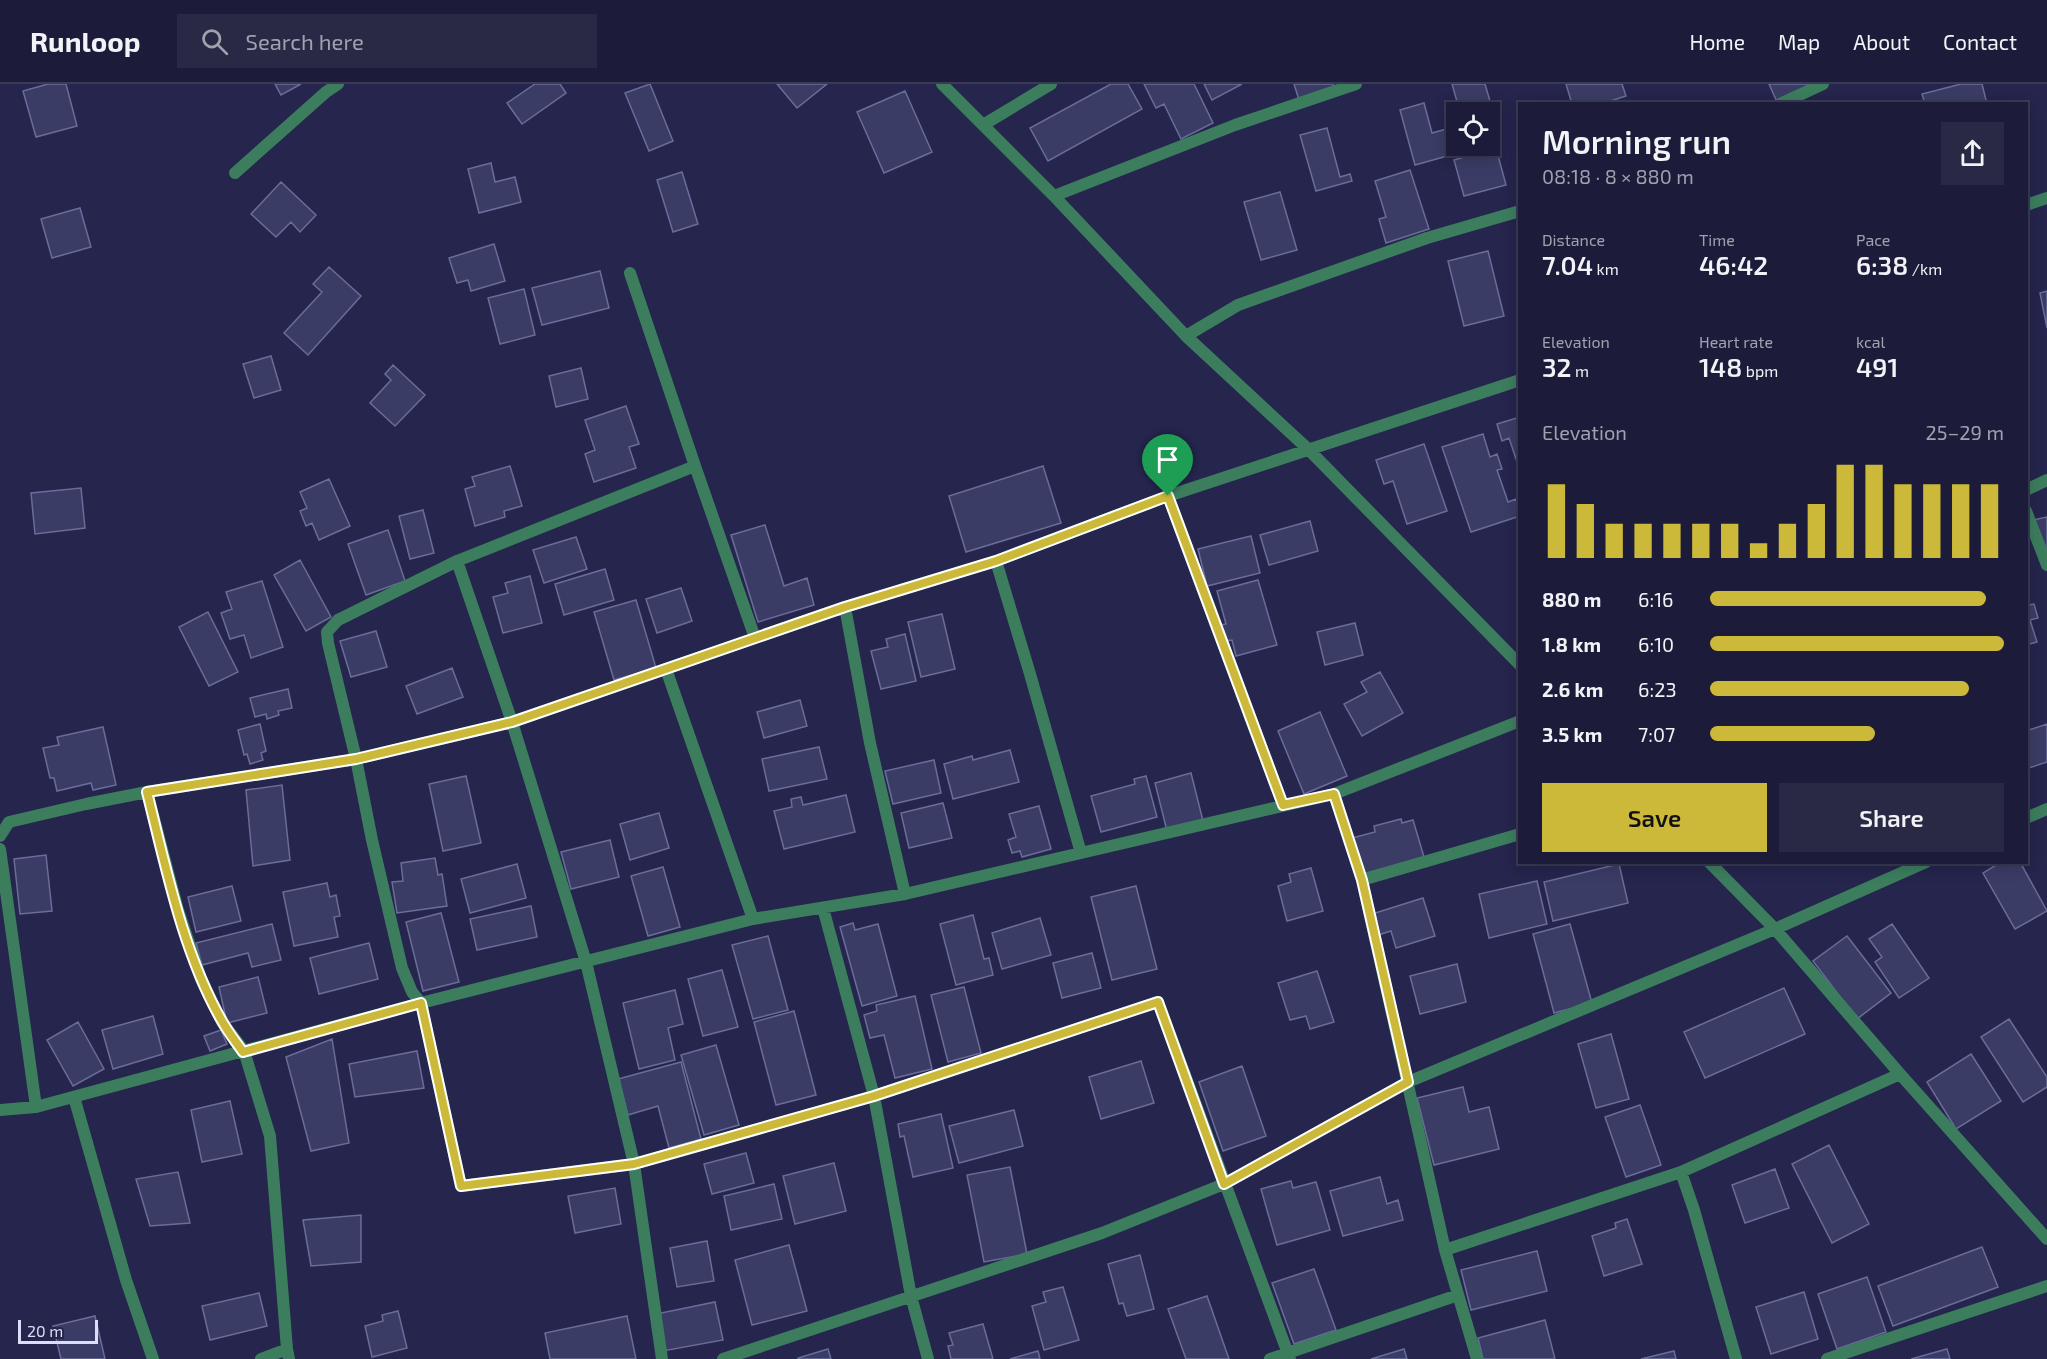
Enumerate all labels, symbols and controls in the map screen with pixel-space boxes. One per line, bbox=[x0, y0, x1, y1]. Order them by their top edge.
search box bbox=[177, 14, 597, 68]
text: Runloop bbox=[30, 24, 141, 58]
icon: search bbox=[198, 25, 231, 58]
text: Search here bbox=[246, 28, 364, 54]
text: Home bbox=[1689, 29, 1745, 54]
text: Map bbox=[1778, 29, 1820, 54]
text: About bbox=[1853, 29, 1910, 54]
text: Contact bbox=[1943, 29, 2017, 54]
map controls bbox=[1446, 102, 1500, 156]
button: locate bbox=[1446, 102, 1500, 156]
text: Morning run bbox=[1542, 121, 1731, 161]
button: share bbox=[1941, 122, 2004, 185]
text: 08:18 · 8 × 880 m bbox=[1542, 164, 1694, 188]
text: Distance bbox=[1542, 230, 1605, 249]
text: Time bbox=[1699, 230, 1735, 249]
text: Pace bbox=[1856, 230, 1890, 249]
text: 7.04 bbox=[1542, 249, 1593, 280]
text: 46:42 bbox=[1699, 249, 1768, 280]
text: 6:38 bbox=[1856, 249, 1908, 280]
text: km bbox=[1593, 259, 1619, 278]
text: /km bbox=[1908, 259, 1942, 278]
text: Elevation bbox=[1542, 332, 1610, 351]
text: Heart rate bbox=[1699, 332, 1773, 351]
text: kcal bbox=[1856, 332, 1885, 351]
text: 32 bbox=[1542, 351, 1572, 382]
text: 148 bbox=[1699, 351, 1742, 382]
text: 491 bbox=[1856, 351, 1898, 382]
text: m bbox=[1572, 361, 1589, 380]
text: bpm bbox=[1742, 361, 1778, 380]
text: Elevation bbox=[1542, 420, 1627, 444]
text: 25–29 m bbox=[1926, 420, 2004, 444]
pin bbox=[1142, 434, 1193, 496]
icon: arrive bbox=[1151, 443, 1184, 476]
text: 880 m bbox=[1542, 587, 1601, 611]
text: 6:16 bbox=[1638, 587, 1674, 611]
text: 1.8 km bbox=[1542, 632, 1601, 656]
text: 6:10 bbox=[1638, 632, 1674, 656]
text: 2.6 km bbox=[1542, 677, 1603, 701]
text: 6:23 bbox=[1638, 677, 1677, 701]
text: 3.5 km bbox=[1542, 722, 1602, 746]
text: 7:07 bbox=[1638, 722, 1675, 746]
button: Save bbox=[1542, 783, 1767, 852]
button: Share bbox=[1779, 783, 2004, 852]
scale bar bbox=[18, 1317, 98, 1344]
text: 20 m bbox=[27, 1321, 63, 1340]

